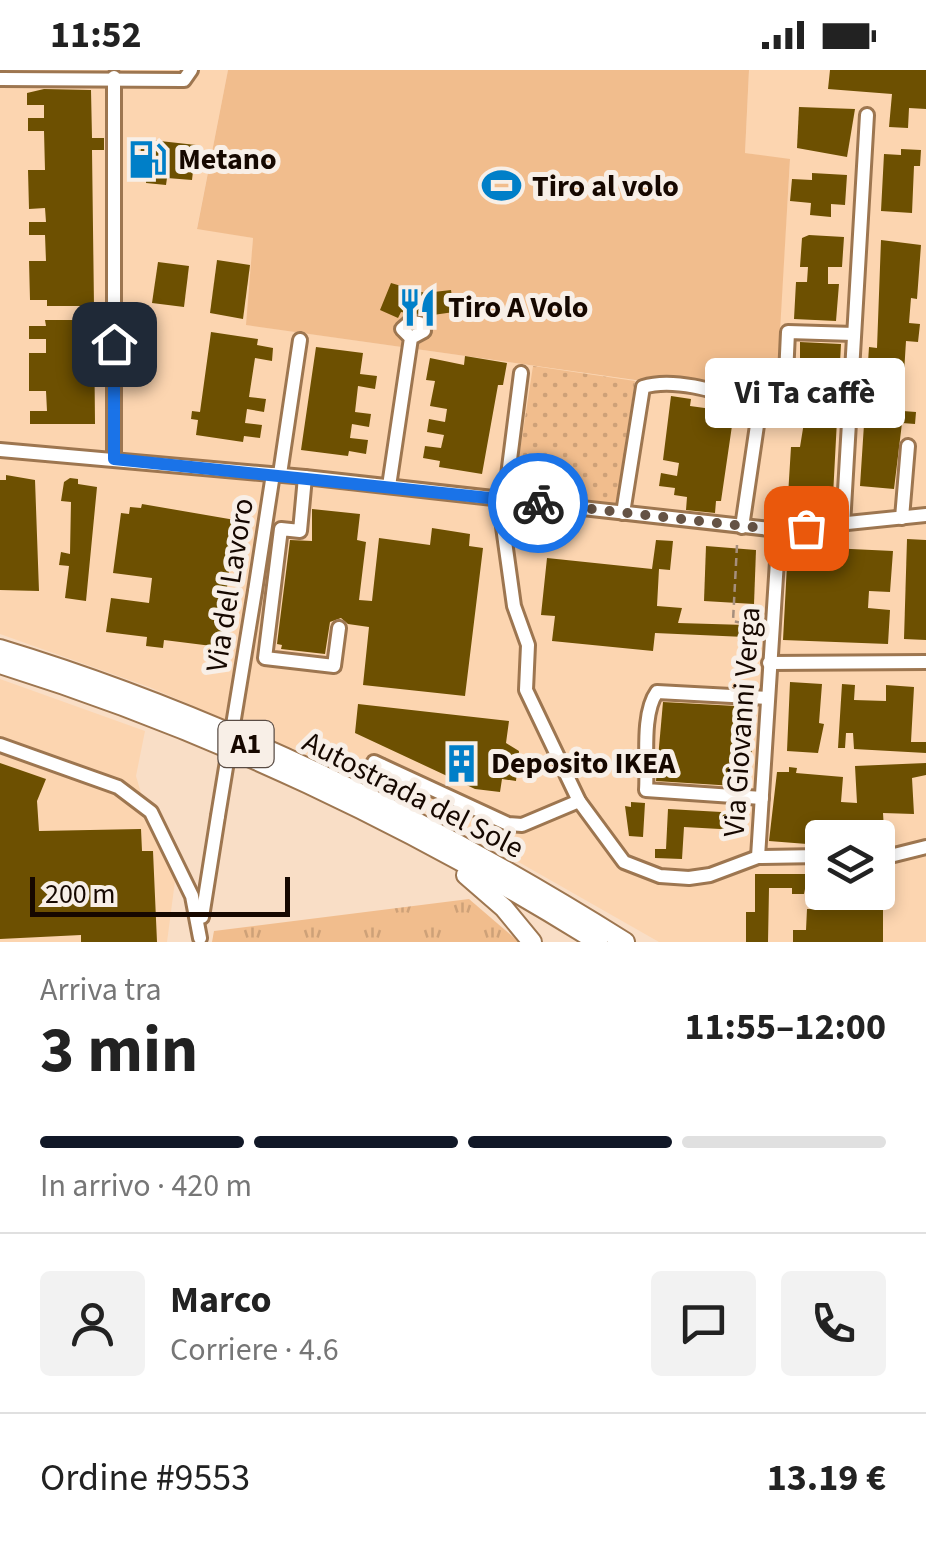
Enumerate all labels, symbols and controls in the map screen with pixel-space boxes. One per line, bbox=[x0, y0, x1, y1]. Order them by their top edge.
text: 11:52 bbox=[50, 8, 142, 62]
fuel station icon: Metano bbox=[127, 138, 169, 180]
place label: Metano bbox=[178, 138, 277, 181]
sports icon: Tiro al volo bbox=[481, 165, 523, 207]
place label: Tiro al volo bbox=[532, 165, 679, 208]
restaurant icon: Tiro A Volo bbox=[397, 286, 439, 328]
place label: Tiro A Volo bbox=[448, 286, 588, 329]
pin bbox=[72, 302, 157, 387]
icon: home bbox=[87, 317, 142, 372]
callout: Vi Ta caffè bbox=[706, 358, 906, 428]
text: Vi Ta caffè bbox=[735, 370, 875, 416]
courier bbox=[488, 453, 588, 553]
icon: bike bbox=[511, 476, 566, 531]
pin bbox=[764, 486, 849, 571]
street label: Via del Lavoro bbox=[195, 495, 265, 675]
icon: bag bbox=[779, 501, 834, 556]
street label: Via Giovanni Verga bbox=[713, 606, 771, 838]
road number: A1 bbox=[218, 721, 274, 767]
street label: Autostrada del Sole bbox=[295, 721, 531, 869]
building icon: Deposito IKEA bbox=[440, 742, 482, 784]
place label: Deposito IKEA bbox=[491, 742, 676, 785]
map controls bbox=[805, 820, 895, 910]
button: layers bbox=[805, 820, 895, 910]
scale bar bbox=[30, 872, 290, 916]
text: 200 m bbox=[45, 874, 116, 914]
text: Arriva tra bbox=[40, 967, 162, 1013]
text: 11:55–12:00 bbox=[684, 1000, 886, 1054]
text: 3 min bbox=[40, 1004, 198, 1097]
text: In arrivo · 420 m bbox=[40, 1163, 252, 1209]
button: person bbox=[40, 1271, 145, 1376]
button: chat bbox=[651, 1271, 756, 1376]
button: phone bbox=[781, 1271, 886, 1376]
text: Marco bbox=[170, 1273, 272, 1327]
text: Corriere · 4.6 bbox=[170, 1327, 339, 1373]
text: Ordine #9553 bbox=[40, 1451, 250, 1505]
text: 13.19 € bbox=[767, 1451, 886, 1505]

